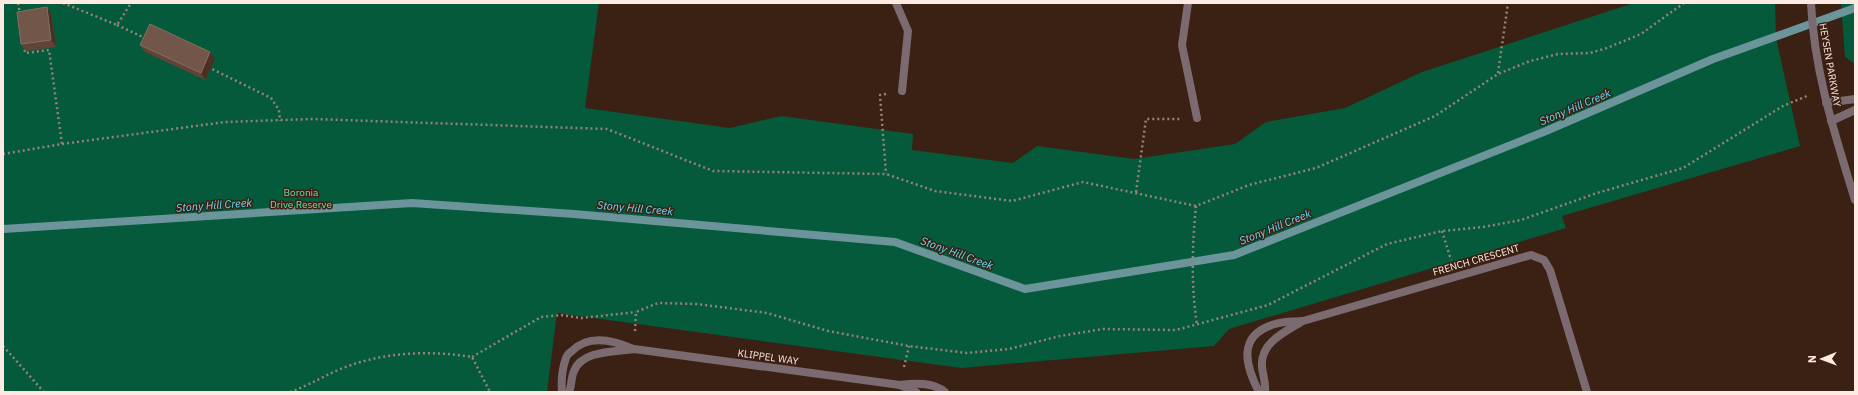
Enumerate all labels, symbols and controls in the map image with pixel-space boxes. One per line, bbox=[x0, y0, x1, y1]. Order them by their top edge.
street label: HEYSEN PARKWAY bbox=[1816, 22, 1844, 108]
water label: Stony Hill Creek bbox=[1537, 86, 1613, 128]
park label: Boronia Drive Reserve bbox=[270, 186, 332, 211]
water label: Stony Hill Creek bbox=[176, 195, 253, 215]
water label: Stony Hill Creek bbox=[596, 198, 674, 218]
water label: Stony Hill Creek bbox=[1237, 206, 1313, 248]
water label: Stony Hill Creek bbox=[919, 233, 995, 273]
street label: FRENCH CRESCENT bbox=[1431, 241, 1521, 279]
north arrow bbox=[1802, 339, 1842, 379]
street label: KLIPPEL WAY bbox=[737, 346, 799, 368]
text: N bbox=[1805, 355, 1819, 363]

